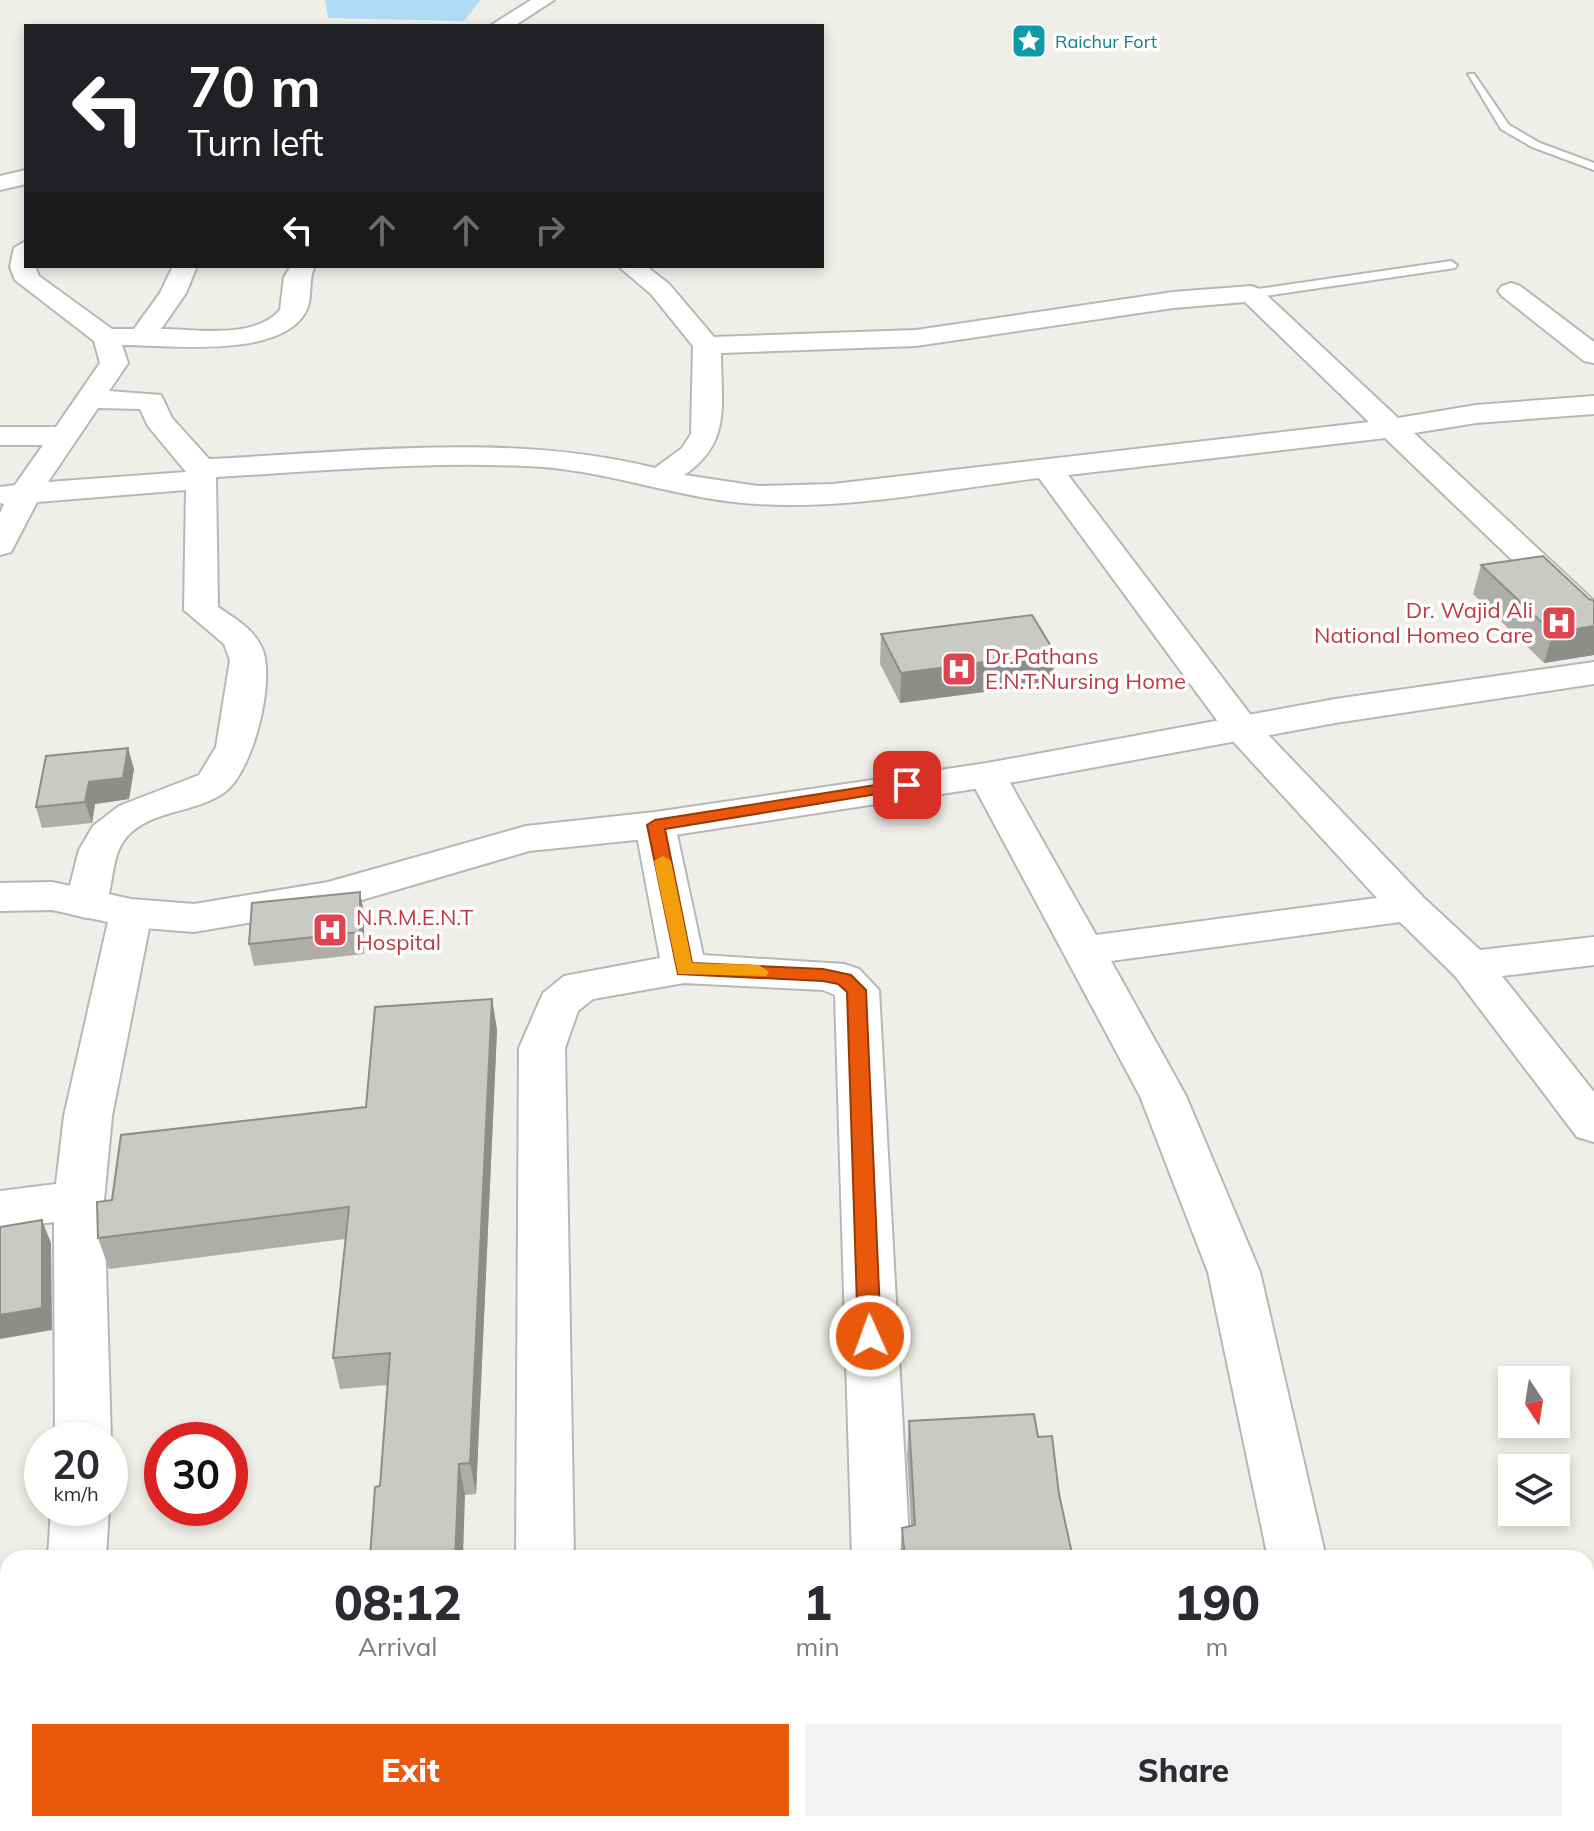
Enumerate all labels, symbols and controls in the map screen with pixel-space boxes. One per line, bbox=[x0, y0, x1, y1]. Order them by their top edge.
place icon: Raichur Fort bbox=[1010, 22, 1048, 60]
place label: Raichur Fort bbox=[1055, 30, 1157, 53]
text: 70 m bbox=[188, 51, 321, 121]
icon: left bbox=[56, 56, 160, 160]
text: Turn left bbox=[188, 120, 324, 165]
icon: left bbox=[276, 208, 320, 252]
icon: ahead bbox=[360, 208, 404, 252]
icon: ahead bbox=[444, 208, 488, 252]
icon: right bbox=[528, 208, 572, 252]
place label: Dr. Wajid Ali National Homeo Care bbox=[1314, 596, 1533, 649]
hospital icon: Dr. Wajid Ali National Homeo Care bbox=[1540, 604, 1578, 642]
place label: Dr.Pathans E.N.T.Nursing Home bbox=[985, 642, 1186, 695]
hospital icon: Dr.Pathans E.N.T.Nursing Home bbox=[940, 650, 978, 688]
pin bbox=[873, 751, 941, 819]
icon: arrive bbox=[885, 763, 929, 807]
place label: N.R.M.E.N.T Hospital bbox=[356, 903, 473, 956]
hospital icon: N.R.M.E.N.T Hospital bbox=[311, 911, 349, 949]
position arrow bbox=[828, 1294, 912, 1378]
north arrow bbox=[1498, 1366, 1570, 1438]
map controls bbox=[1498, 1366, 1570, 1526]
speed limit sign: 30 bbox=[144, 1422, 248, 1526]
text: 20 bbox=[52, 1439, 100, 1489]
button: layers bbox=[1498, 1454, 1570, 1526]
text: km/h bbox=[53, 1481, 99, 1506]
text: 08:12 bbox=[334, 1572, 462, 1632]
text: 1 bbox=[803, 1572, 832, 1632]
text: 190 bbox=[1174, 1572, 1260, 1632]
text: Arrival bbox=[358, 1630, 438, 1663]
text: min bbox=[796, 1630, 840, 1663]
text: m bbox=[1205, 1630, 1228, 1663]
button: Exit bbox=[32, 1724, 789, 1816]
button: Share bbox=[805, 1724, 1562, 1816]

